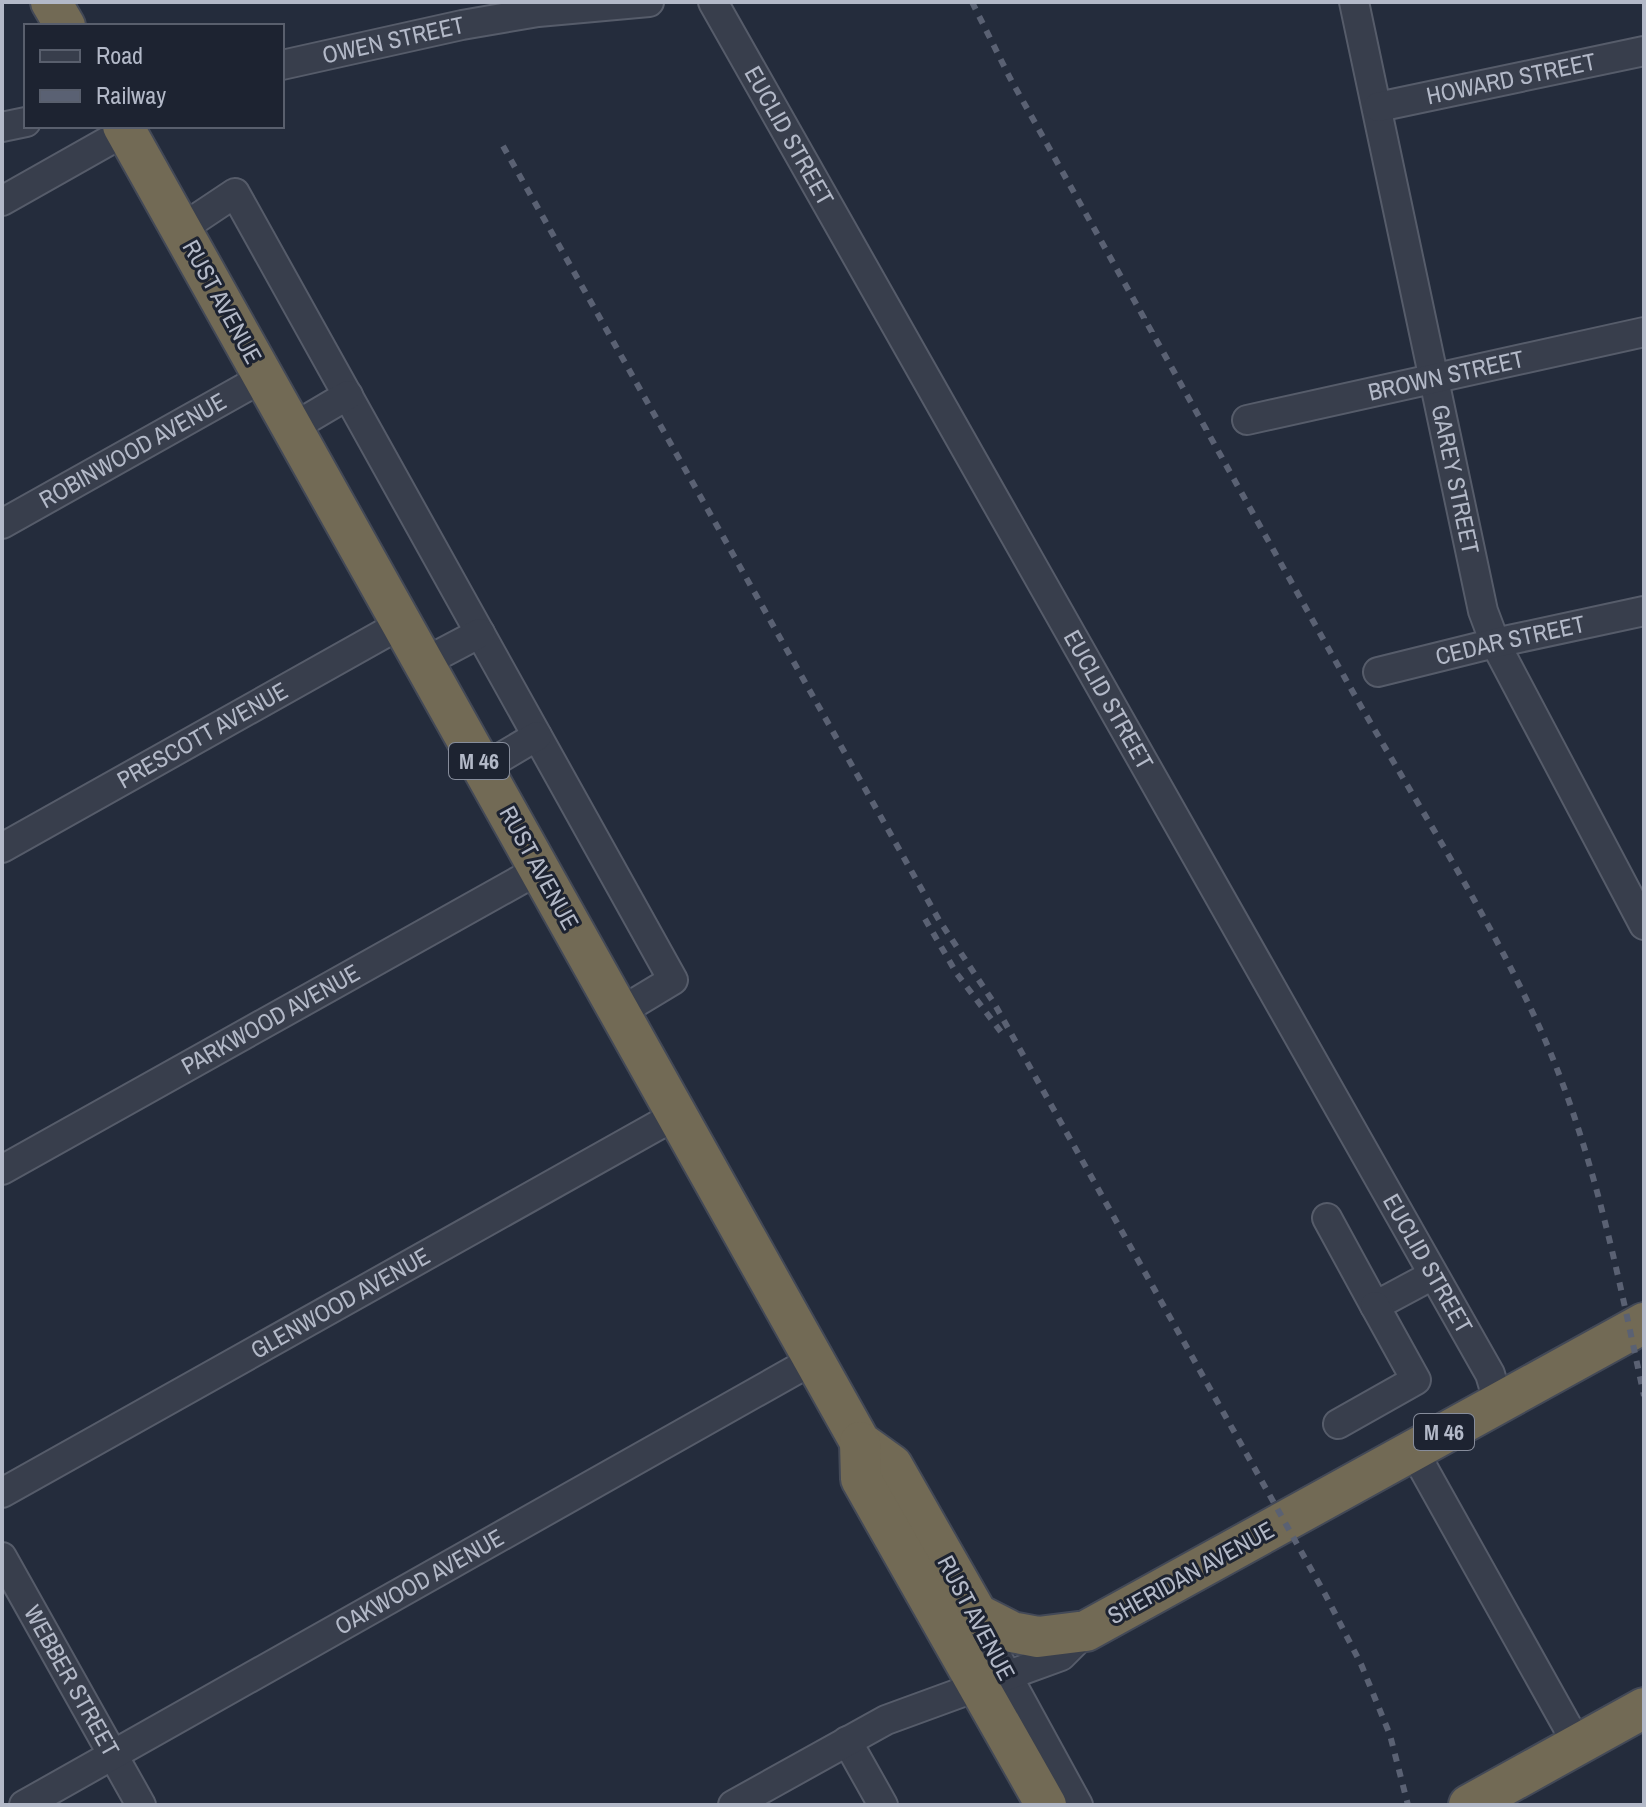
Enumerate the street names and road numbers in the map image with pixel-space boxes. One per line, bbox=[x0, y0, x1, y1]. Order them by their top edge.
street label: OWEN STREET bbox=[319, 8, 467, 71]
street label: HOWARD STREET bbox=[1423, 45, 1598, 111]
street label: EUCLID STREET bbox=[738, 60, 842, 211]
street label: RUST AVENUE bbox=[176, 234, 270, 369]
street label: BROWN STREET bbox=[1365, 342, 1527, 408]
street label: ROBINWOOD AVENUE bbox=[33, 384, 232, 515]
street label: GAREY STREET bbox=[1425, 402, 1487, 557]
street label: CEDAR STREET bbox=[1432, 607, 1588, 672]
street label: EUCLID STREET bbox=[1057, 624, 1161, 775]
street label: PRESCOTT AVENUE bbox=[111, 674, 293, 795]
road number: M 46 bbox=[449, 743, 509, 779]
street label: RUST AVENUE bbox=[493, 800, 587, 935]
street label: PARKWOOD AVENUE bbox=[175, 956, 365, 1081]
street label: EUCLID STREET bbox=[1376, 1188, 1481, 1339]
street label: GLENWOOD AVENUE bbox=[244, 1239, 435, 1365]
road number: M 46 bbox=[1414, 1414, 1474, 1450]
street label: SHERIDAN AVENUE bbox=[1102, 1513, 1279, 1631]
street label: OAKWOOD AVENUE bbox=[329, 1521, 509, 1641]
street label: RUST AVENUE bbox=[931, 1549, 1023, 1686]
street label: WEBBER STREET bbox=[17, 1599, 127, 1762]

